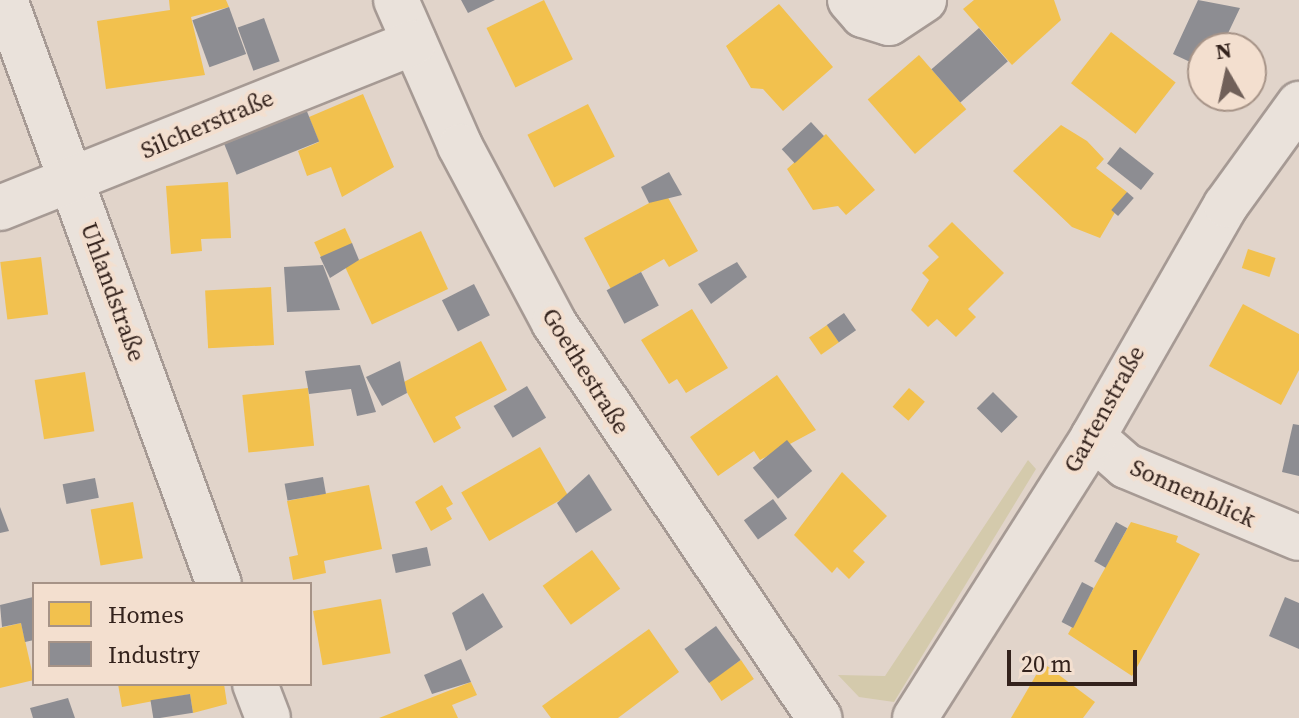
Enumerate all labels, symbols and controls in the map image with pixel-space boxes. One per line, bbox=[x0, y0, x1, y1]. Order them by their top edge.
north arrow bbox=[1187, 32, 1267, 112]
text: N bbox=[1213, 34, 1234, 66]
street label: Silcherstraße bbox=[136, 83, 278, 165]
street label: Uhlandstraße bbox=[75, 219, 151, 365]
street label: Goethestraße bbox=[536, 303, 636, 439]
street label: Gartenstraße bbox=[1057, 341, 1151, 477]
street label: Sonnenblick bbox=[1126, 453, 1260, 533]
legend bbox=[32, 582, 312, 686]
text: Homes bbox=[108, 598, 184, 631]
scale bar bbox=[1011, 634, 1141, 684]
text: Industry bbox=[108, 638, 200, 671]
text: 20 m bbox=[1021, 647, 1072, 680]

